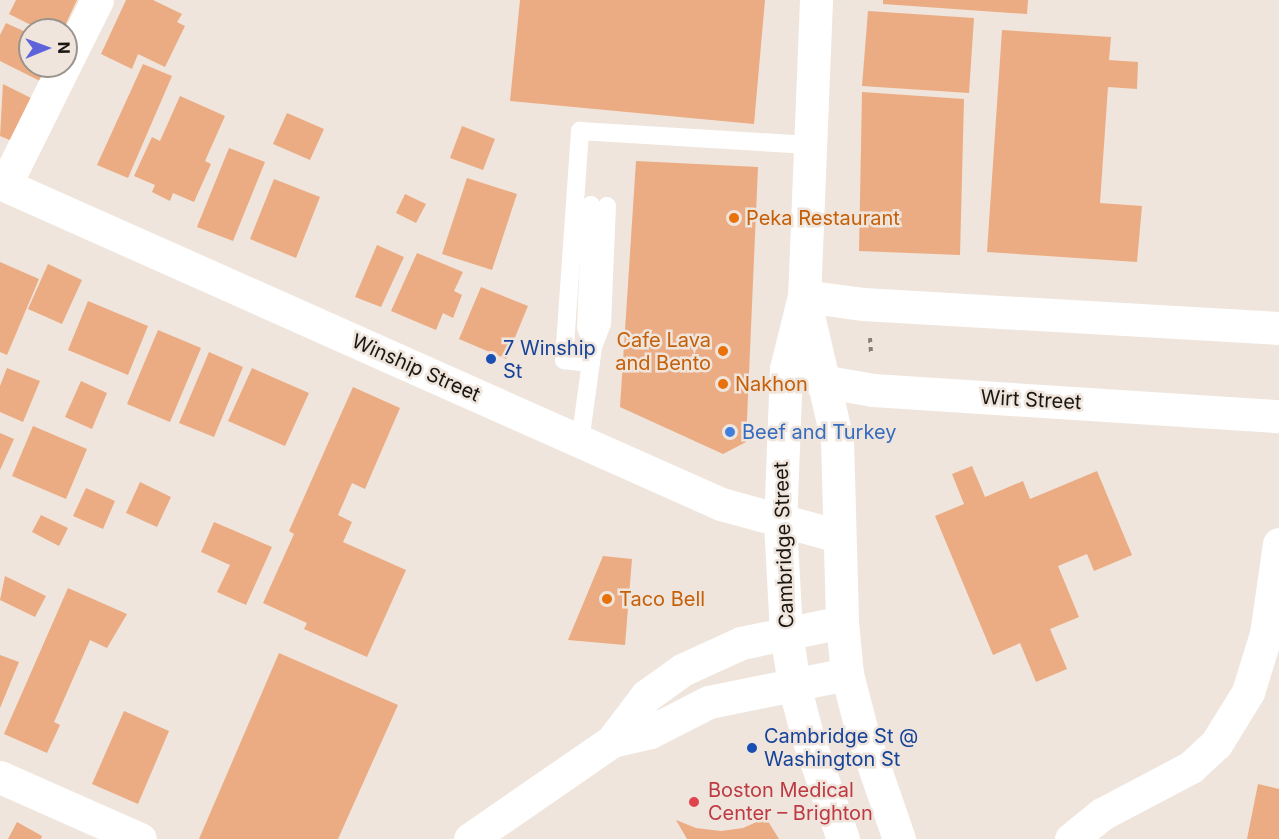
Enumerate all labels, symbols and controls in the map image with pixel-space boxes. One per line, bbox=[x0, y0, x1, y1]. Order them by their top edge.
north arrow bbox=[18, 18, 78, 78]
text: N bbox=[54, 41, 74, 54]
place label: Peka Restaurant bbox=[746, 206, 900, 230]
marker: Peka Restaurant bbox=[727, 211, 741, 225]
place label: Cafe Lava and Bento bbox=[615, 328, 711, 375]
street label: Winship Street bbox=[348, 329, 484, 407]
place label: 7 Winship St bbox=[503, 336, 596, 383]
marker: Cafe Lava and Bento bbox=[716, 344, 730, 358]
marker: 7 Winship St bbox=[484, 352, 498, 366]
place label: Nakhon bbox=[735, 372, 808, 396]
marker: Nakhon bbox=[716, 377, 730, 391]
street label: Wirt Street bbox=[980, 385, 1082, 415]
place label: Beef and Turkey bbox=[742, 420, 896, 444]
marker: Beef and Turkey bbox=[723, 425, 737, 439]
street label: Cambridge Street bbox=[769, 461, 799, 629]
place label: Taco Bell bbox=[619, 587, 705, 611]
marker: Taco Bell bbox=[600, 592, 614, 606]
place label: Cambridge St @ Washington St bbox=[764, 724, 918, 771]
marker: Cambridge St @ Washington St bbox=[745, 741, 759, 755]
place label: Boston Medical Center – Brighton bbox=[708, 778, 873, 825]
marker: Boston Medical Center – Brighton bbox=[685, 793, 703, 811]

